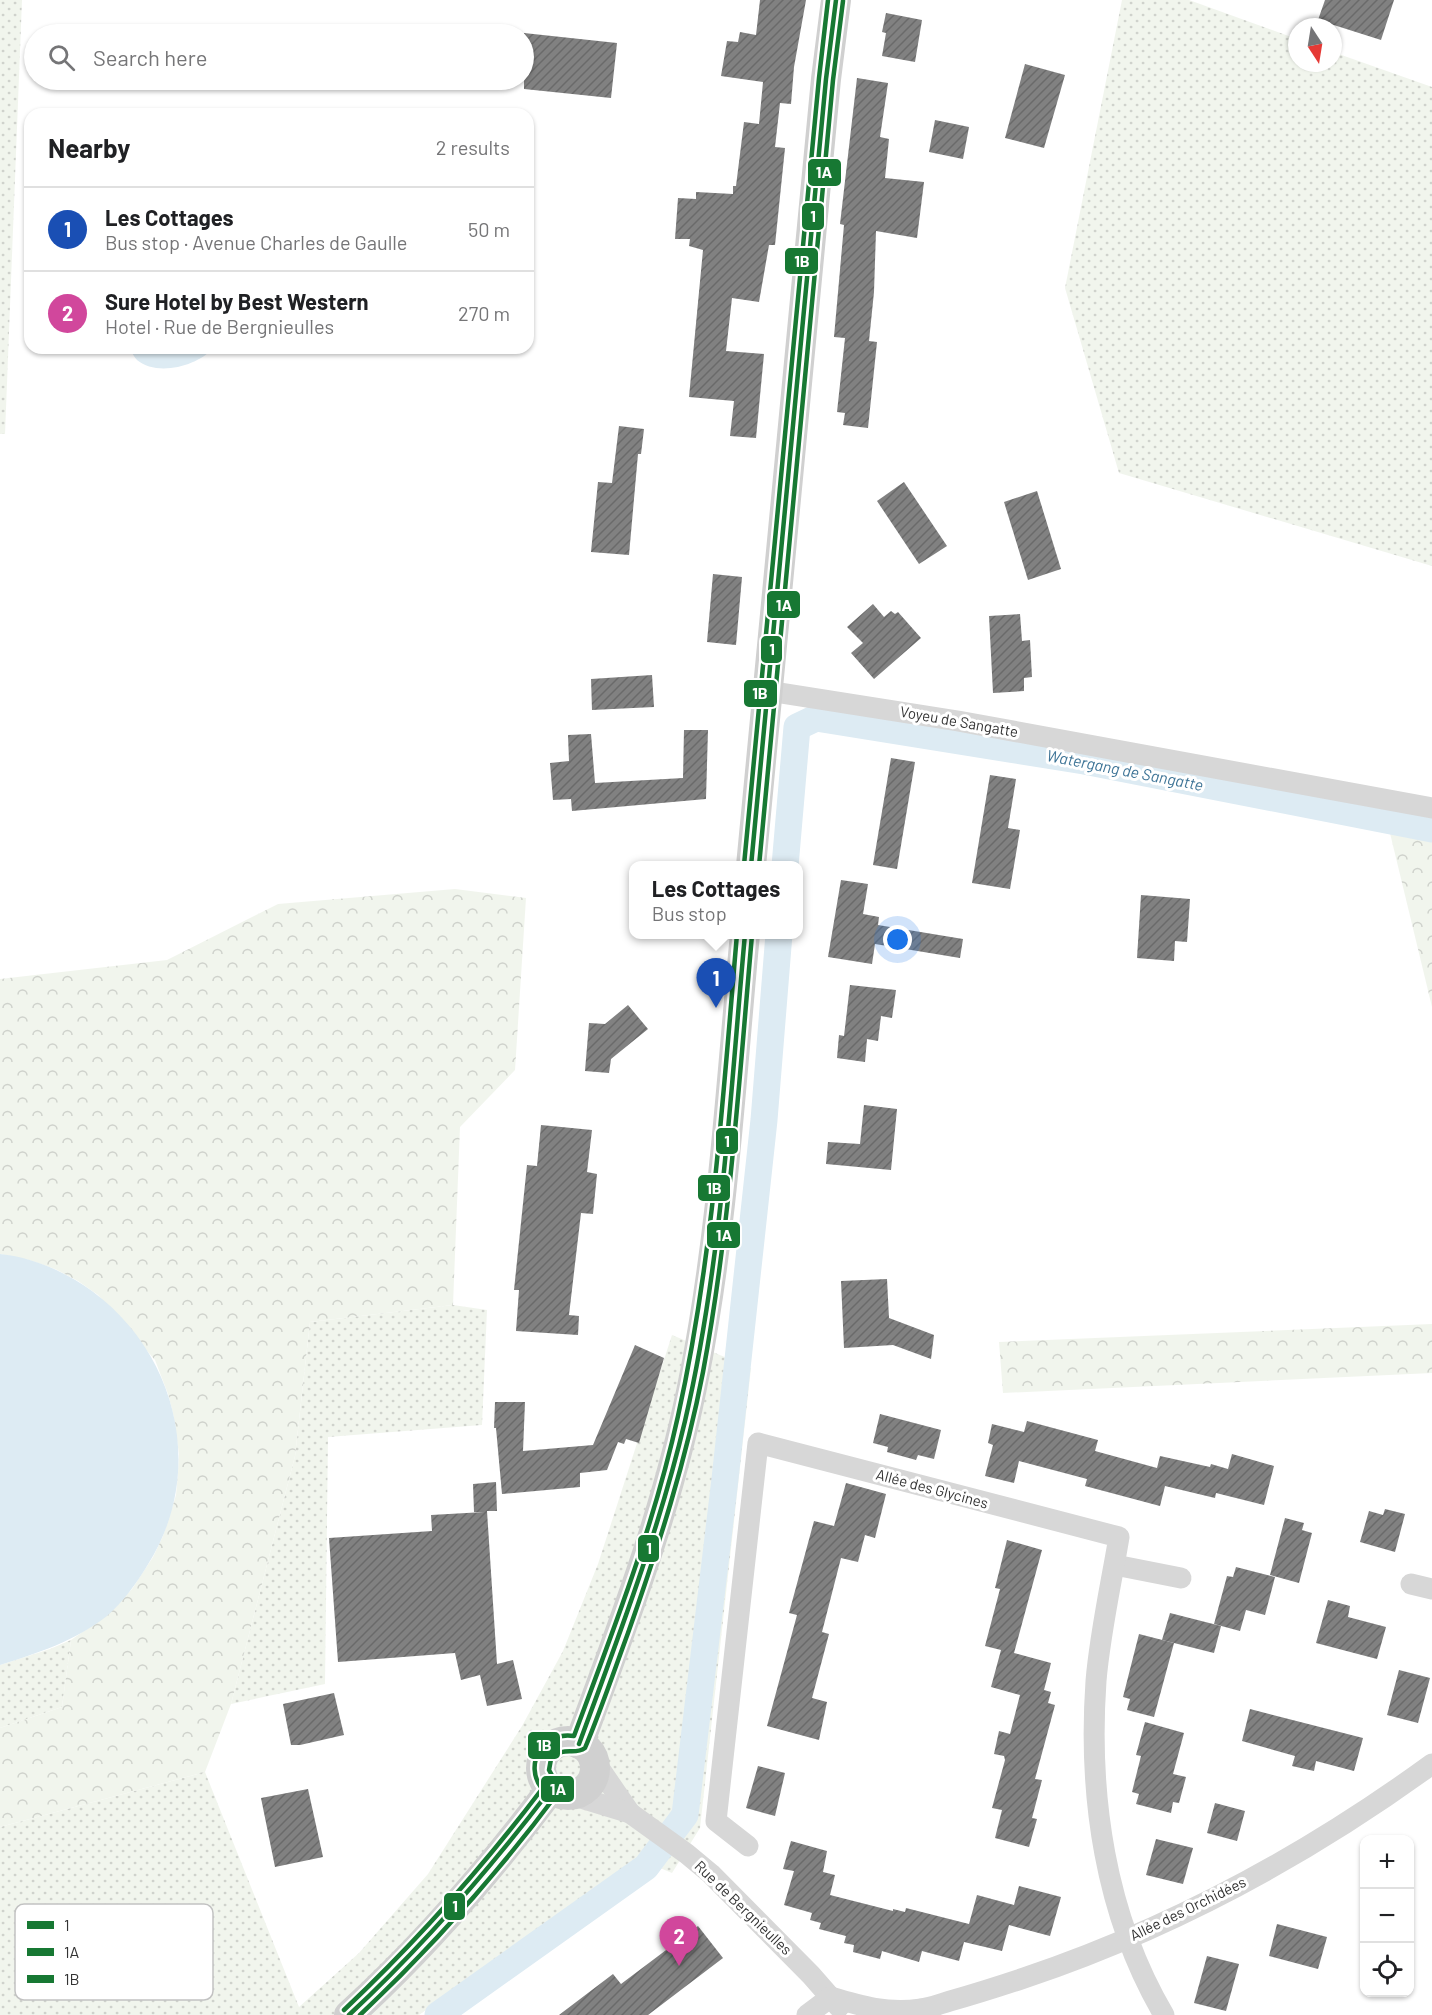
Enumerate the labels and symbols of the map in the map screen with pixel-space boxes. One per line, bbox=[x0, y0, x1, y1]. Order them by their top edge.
north arrow bbox=[1288, 18, 1342, 72]
line badge: 1A bbox=[807, 158, 842, 187]
text: 1A bbox=[816, 162, 832, 181]
line badge: 1 bbox=[801, 202, 825, 231]
text: 1 bbox=[810, 206, 816, 225]
line badge: 1B bbox=[784, 247, 819, 275]
text: 1B bbox=[794, 251, 810, 270]
line badge: 1A bbox=[766, 590, 801, 619]
text: 1A bbox=[776, 595, 792, 614]
line badge: 1 bbox=[760, 635, 783, 664]
text: 1 bbox=[769, 639, 775, 658]
line badge: 1B bbox=[743, 679, 778, 708]
text: 1B bbox=[752, 683, 768, 702]
street label: Voyeu de Sangatte bbox=[899, 702, 1020, 740]
water label: Watergang de Sangatte bbox=[1045, 745, 1205, 794]
your location bbox=[883, 925, 912, 954]
pin: 1 bbox=[696, 958, 736, 1008]
line badge: 1 bbox=[715, 1127, 739, 1155]
text: 1 bbox=[724, 1131, 730, 1150]
line badge: 1B bbox=[697, 1174, 731, 1202]
text: 1B bbox=[706, 1178, 722, 1197]
line badge: 1A bbox=[706, 1221, 741, 1249]
text: 1A bbox=[716, 1225, 732, 1244]
street label: Allée des Glycines bbox=[874, 1464, 990, 1512]
line badge: 1 bbox=[637, 1534, 660, 1563]
text: 1 bbox=[646, 1538, 652, 1557]
line badge: 1B bbox=[527, 1731, 561, 1760]
text: 1B bbox=[536, 1735, 552, 1754]
line badge: 1A bbox=[540, 1775, 575, 1803]
text: 1A bbox=[550, 1779, 566, 1798]
street label: Rue de Bergnieulles bbox=[691, 1856, 796, 1958]
street label: Allée des Orchidées bbox=[1127, 1872, 1249, 1944]
line badge: 1 bbox=[443, 1892, 466, 1921]
text: 1 bbox=[452, 1896, 458, 1915]
legend bbox=[15, 1904, 213, 2000]
text: 1 bbox=[64, 1915, 70, 1934]
pin: 2 bbox=[660, 1916, 698, 1966]
text: 1A bbox=[64, 1942, 80, 1961]
text: 1B bbox=[64, 1969, 80, 1988]

